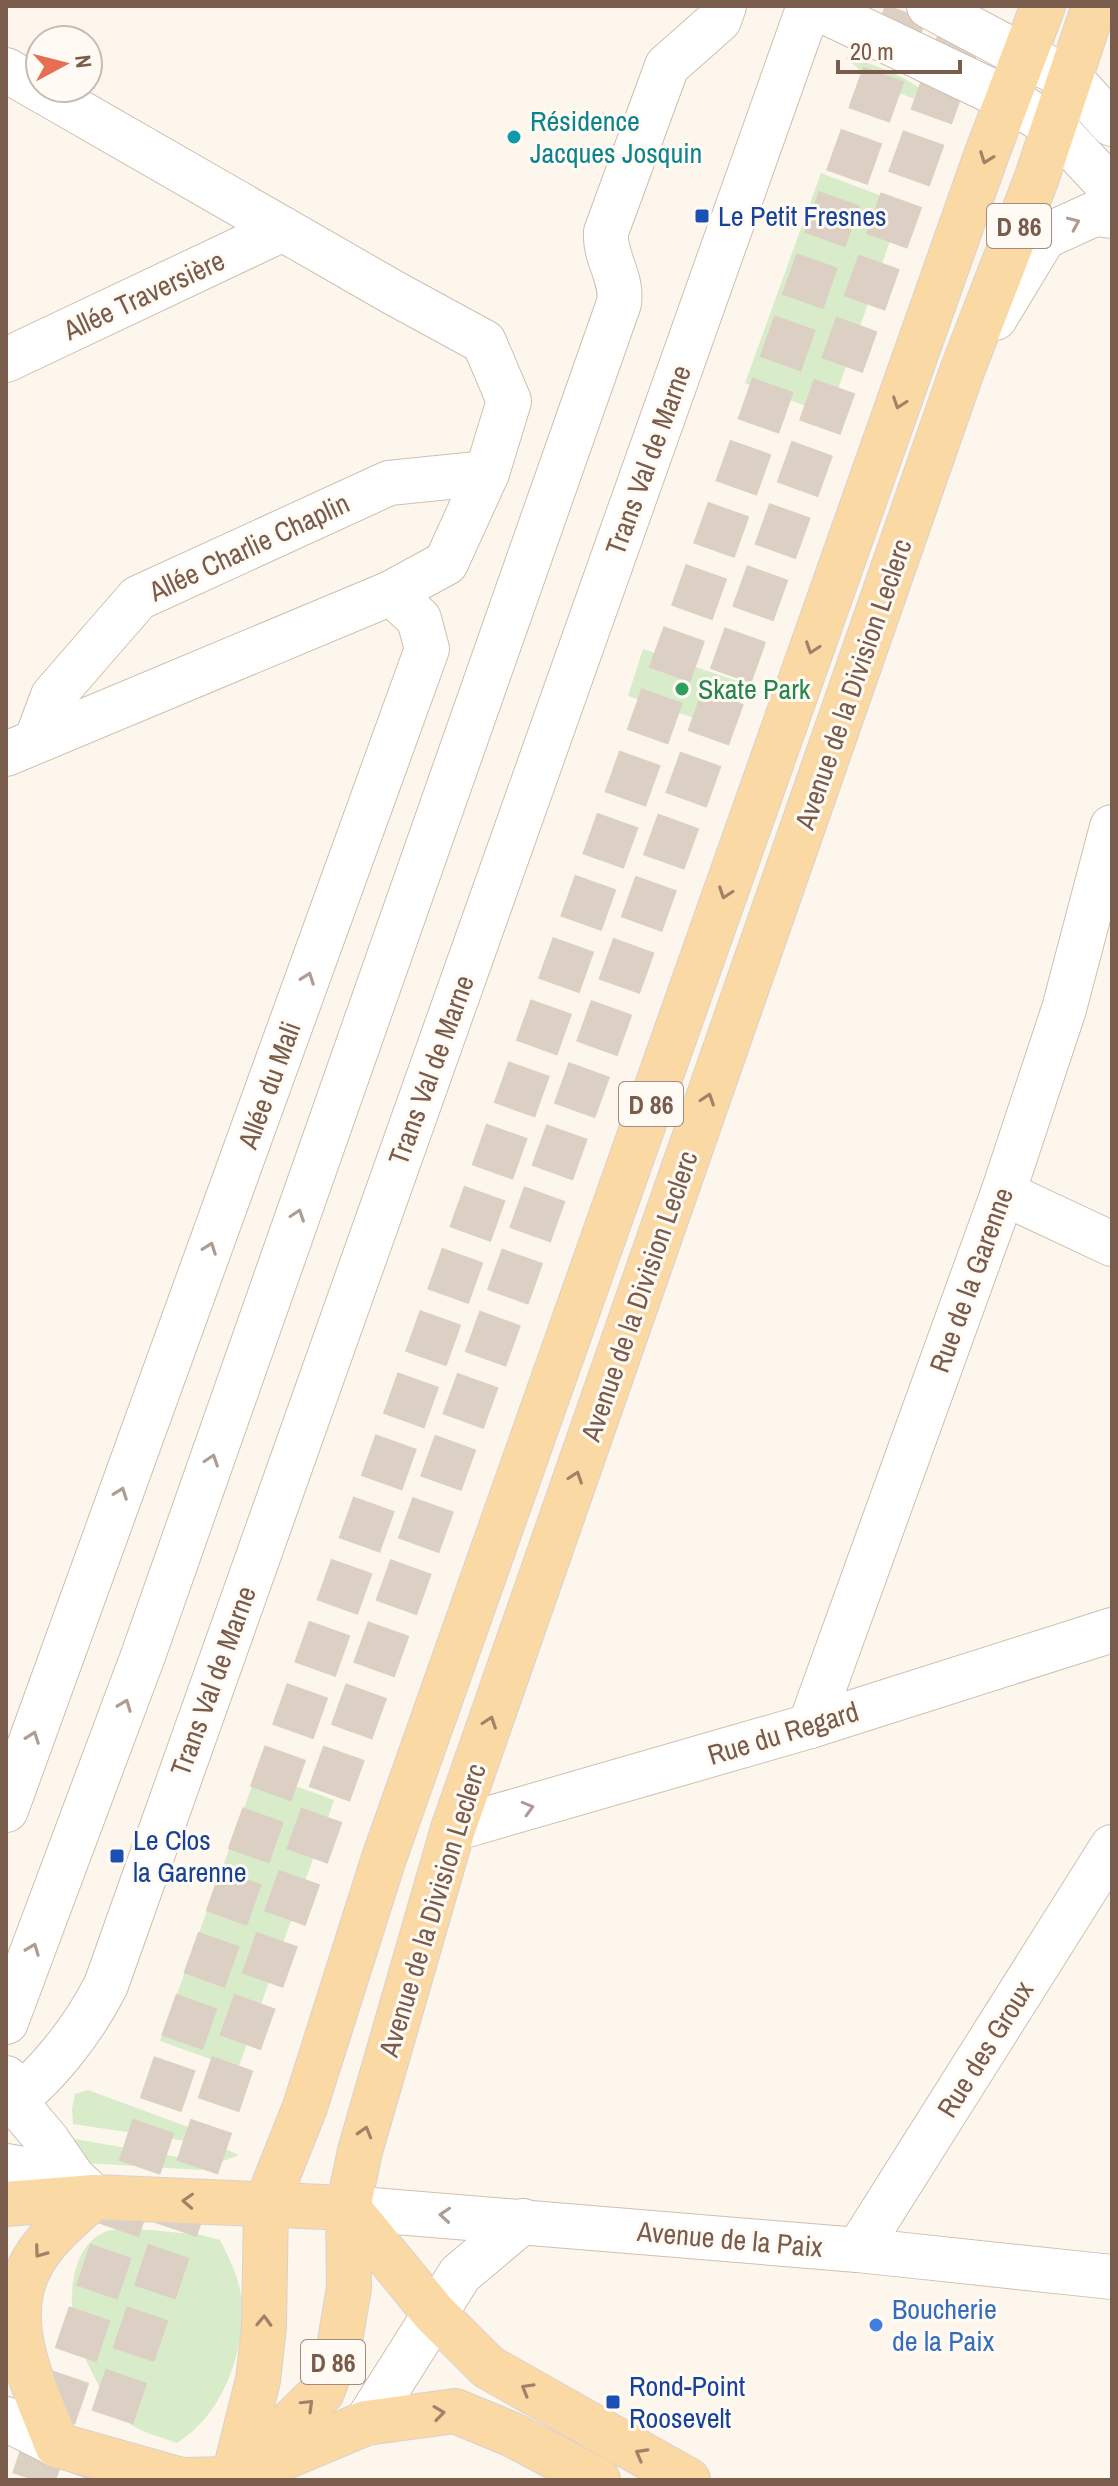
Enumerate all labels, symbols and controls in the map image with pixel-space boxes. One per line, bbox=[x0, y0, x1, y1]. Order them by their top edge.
north arrow bbox=[24, 24, 104, 104]
scale bar bbox=[838, 24, 960, 74]
text: 20 m bbox=[850, 35, 894, 67]
text: N bbox=[68, 53, 100, 70]
place label: Résidence Jacques Josquin bbox=[530, 102, 702, 172]
marker: Résidence Jacques Josquin bbox=[505, 128, 523, 146]
one-way arrow bbox=[979, 150, 996, 164]
place label: Le Petit Fresnes bbox=[718, 197, 886, 235]
road number: D 86 bbox=[987, 204, 1051, 248]
marker: Le Petit Fresnes bbox=[693, 207, 711, 225]
one-way arrow bbox=[1066, 217, 1080, 233]
street label: Allée Traversière bbox=[56, 241, 231, 349]
street label: Trans Val de Marne bbox=[596, 360, 700, 560]
one-way arrow bbox=[892, 395, 909, 409]
street label: Allée Charlie Chaplin bbox=[142, 484, 355, 610]
street label: Avenue de la Division Leclerc bbox=[785, 534, 921, 835]
one-way arrow bbox=[805, 640, 822, 654]
place label: Skate Park bbox=[698, 670, 811, 708]
marker: Skate Park bbox=[673, 680, 691, 698]
one-way arrow bbox=[719, 885, 735, 899]
street label: Trans Val de Marne bbox=[379, 970, 483, 1170]
one-way arrow bbox=[298, 971, 315, 985]
street label: Allée du Mali bbox=[228, 1016, 310, 1155]
road number: D 86 bbox=[619, 1082, 683, 1126]
one-way arrow bbox=[698, 1093, 714, 1107]
street label: Avenue de la Division Leclerc bbox=[571, 1146, 707, 1447]
street label: Rue de la Garenne bbox=[920, 1182, 1022, 1378]
one-way arrow bbox=[289, 1209, 305, 1223]
one-way arrow bbox=[200, 1242, 217, 1256]
one-way arrow bbox=[202, 1454, 219, 1468]
one-way arrow bbox=[566, 1471, 582, 1485]
one-way arrow bbox=[111, 1487, 128, 1501]
street label: Trans Val de Marne bbox=[161, 1581, 265, 1781]
street label: Rue du Regard bbox=[703, 1692, 863, 1774]
one-way arrow bbox=[115, 1699, 131, 1713]
one-way arrow bbox=[480, 1716, 497, 1730]
one-way arrow bbox=[23, 1731, 39, 1745]
street label: Avenue de la Division Leclerc bbox=[369, 1759, 495, 2062]
one-way arrow bbox=[520, 1801, 534, 1817]
place label: Le Clos la Garenne bbox=[133, 1821, 247, 1891]
marker: Le Clos la Garenne bbox=[108, 1847, 126, 1865]
one-way arrow bbox=[23, 1942, 40, 1956]
street label: Rue des Groux bbox=[928, 1973, 1042, 2125]
one-way arrow bbox=[356, 2125, 372, 2139]
one-way arrow bbox=[181, 2193, 194, 2210]
one-way arrow bbox=[438, 2207, 451, 2224]
street label: Avenue de la Paix bbox=[635, 2212, 825, 2266]
one-way arrow bbox=[35, 2244, 50, 2258]
place label: Boucherie de la Paix bbox=[892, 2290, 997, 2360]
one-way arrow bbox=[256, 2314, 273, 2327]
marker: Boucherie de la Paix bbox=[867, 2316, 885, 2334]
road number: D 86 bbox=[301, 2340, 365, 2384]
place label: Rond-Point Roosevelt bbox=[629, 2367, 745, 2437]
one-way arrow bbox=[521, 2383, 536, 2399]
marker: Rond-Point Roosevelt bbox=[604, 2393, 622, 2411]
one-way arrow bbox=[299, 2400, 313, 2414]
one-way arrow bbox=[432, 2405, 445, 2422]
one-way arrow bbox=[636, 2448, 650, 2464]

